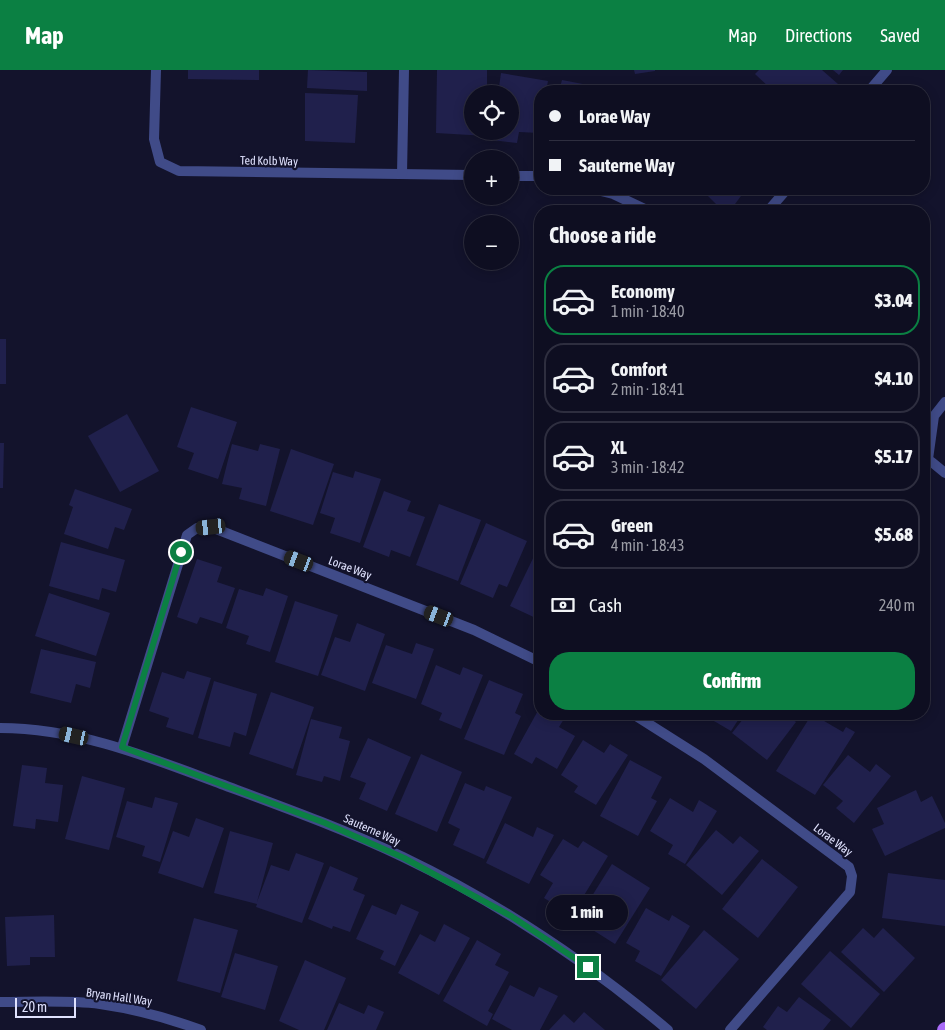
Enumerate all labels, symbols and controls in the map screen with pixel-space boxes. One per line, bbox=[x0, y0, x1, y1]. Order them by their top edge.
text: Map bbox=[25, 22, 64, 49]
text: Map bbox=[728, 25, 757, 46]
text: Directions bbox=[785, 25, 852, 46]
text: Saved bbox=[880, 25, 920, 46]
map controls bbox=[464, 85, 519, 270]
button: locate bbox=[464, 85, 519, 140]
text: Lorae Way bbox=[579, 105, 650, 127]
button: + bbox=[464, 150, 519, 205]
street label: Ted Kolb Way bbox=[240, 153, 298, 169]
text: Sauterne Way bbox=[579, 154, 675, 176]
button: − bbox=[464, 215, 519, 270]
text: Choose a ride bbox=[549, 222, 656, 248]
icon: car bbox=[551, 278, 596, 323]
text: Economy bbox=[611, 280, 675, 302]
text: $3.04 bbox=[875, 289, 913, 311]
text: 1 min · 18:40 bbox=[611, 302, 684, 320]
icon: car bbox=[551, 356, 596, 401]
text: Comfort bbox=[611, 358, 667, 380]
text: $4.10 bbox=[875, 367, 913, 389]
text: 2 min · 18:41 bbox=[611, 380, 684, 398]
icon: car bbox=[551, 434, 596, 479]
text: XL bbox=[611, 436, 627, 458]
text: $5.17 bbox=[875, 445, 913, 467]
text: 3 min · 18:42 bbox=[611, 458, 684, 476]
icon: car bbox=[551, 512, 596, 557]
text: Green bbox=[611, 514, 653, 536]
car bbox=[195, 518, 226, 536]
text: $5.68 bbox=[875, 523, 913, 545]
text: 4 min · 18:43 bbox=[611, 536, 684, 554]
route start bbox=[170, 541, 192, 563]
car bbox=[282, 549, 315, 573]
street label: Lorae Way bbox=[326, 553, 374, 583]
icon: cash bbox=[549, 591, 577, 619]
text: Cash bbox=[589, 594, 622, 616]
text: 240 m bbox=[879, 596, 915, 614]
car bbox=[422, 604, 455, 628]
button: Confirm bbox=[549, 652, 915, 710]
car bbox=[57, 725, 90, 747]
street label: Sauterne Way bbox=[342, 811, 403, 849]
street label: Lorae Way bbox=[811, 821, 855, 859]
callout: 1 min bbox=[547, 894, 629, 930]
text: 1 min bbox=[571, 903, 603, 921]
route end bbox=[577, 956, 599, 978]
street label: Bryan Hall Way bbox=[85, 985, 153, 1009]
scale bar bbox=[15, 995, 76, 1018]
text: 20 m bbox=[22, 999, 47, 1015]

